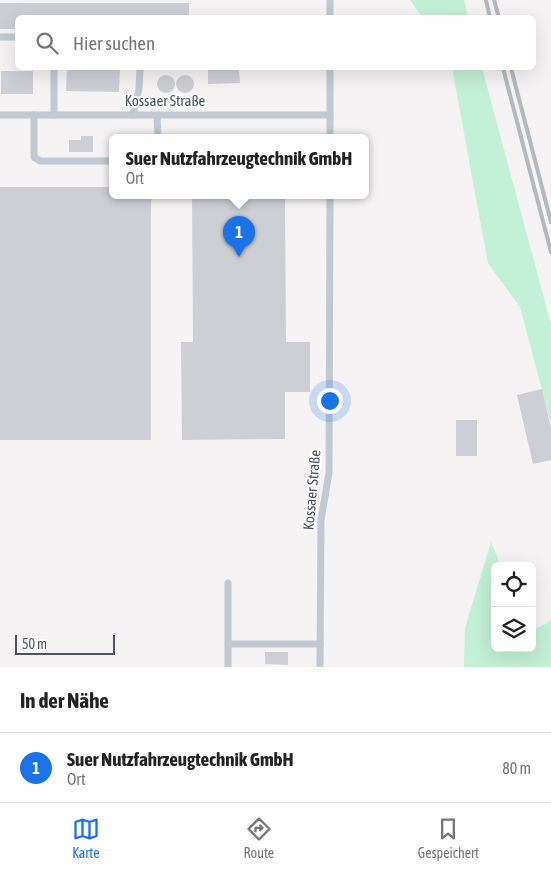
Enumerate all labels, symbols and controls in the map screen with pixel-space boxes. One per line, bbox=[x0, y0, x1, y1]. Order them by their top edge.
search box bbox=[15, 15, 536, 70]
icon: search bbox=[33, 29, 61, 57]
text: Hier suchen bbox=[73, 32, 155, 54]
street label: Kossaer Straße bbox=[125, 92, 205, 109]
popup bbox=[109, 134, 369, 199]
text: Suer Nutzfahrzeugtechnik GmbH bbox=[126, 147, 352, 169]
text: Ort bbox=[126, 169, 144, 187]
pin: 1 bbox=[223, 216, 255, 257]
your location bbox=[317, 388, 343, 414]
street label: Kossaer Straße bbox=[300, 449, 323, 531]
map controls bbox=[491, 562, 536, 652]
button: locate bbox=[491, 562, 536, 607]
button: layers bbox=[491, 607, 536, 652]
scale bar bbox=[15, 632, 115, 655]
text: 50 m bbox=[22, 636, 47, 652]
text: In der Nähe bbox=[20, 688, 109, 712]
text: Suer Nutzfahrzeugtechnik GmbH bbox=[67, 748, 294, 770]
text: 1 bbox=[32, 759, 40, 777]
text: 80 m bbox=[502, 759, 531, 777]
text: Ort bbox=[67, 770, 86, 788]
tab: Karte bbox=[72, 815, 100, 861]
tab: Route bbox=[244, 815, 274, 861]
tab: Gespeichert bbox=[418, 815, 479, 861]

